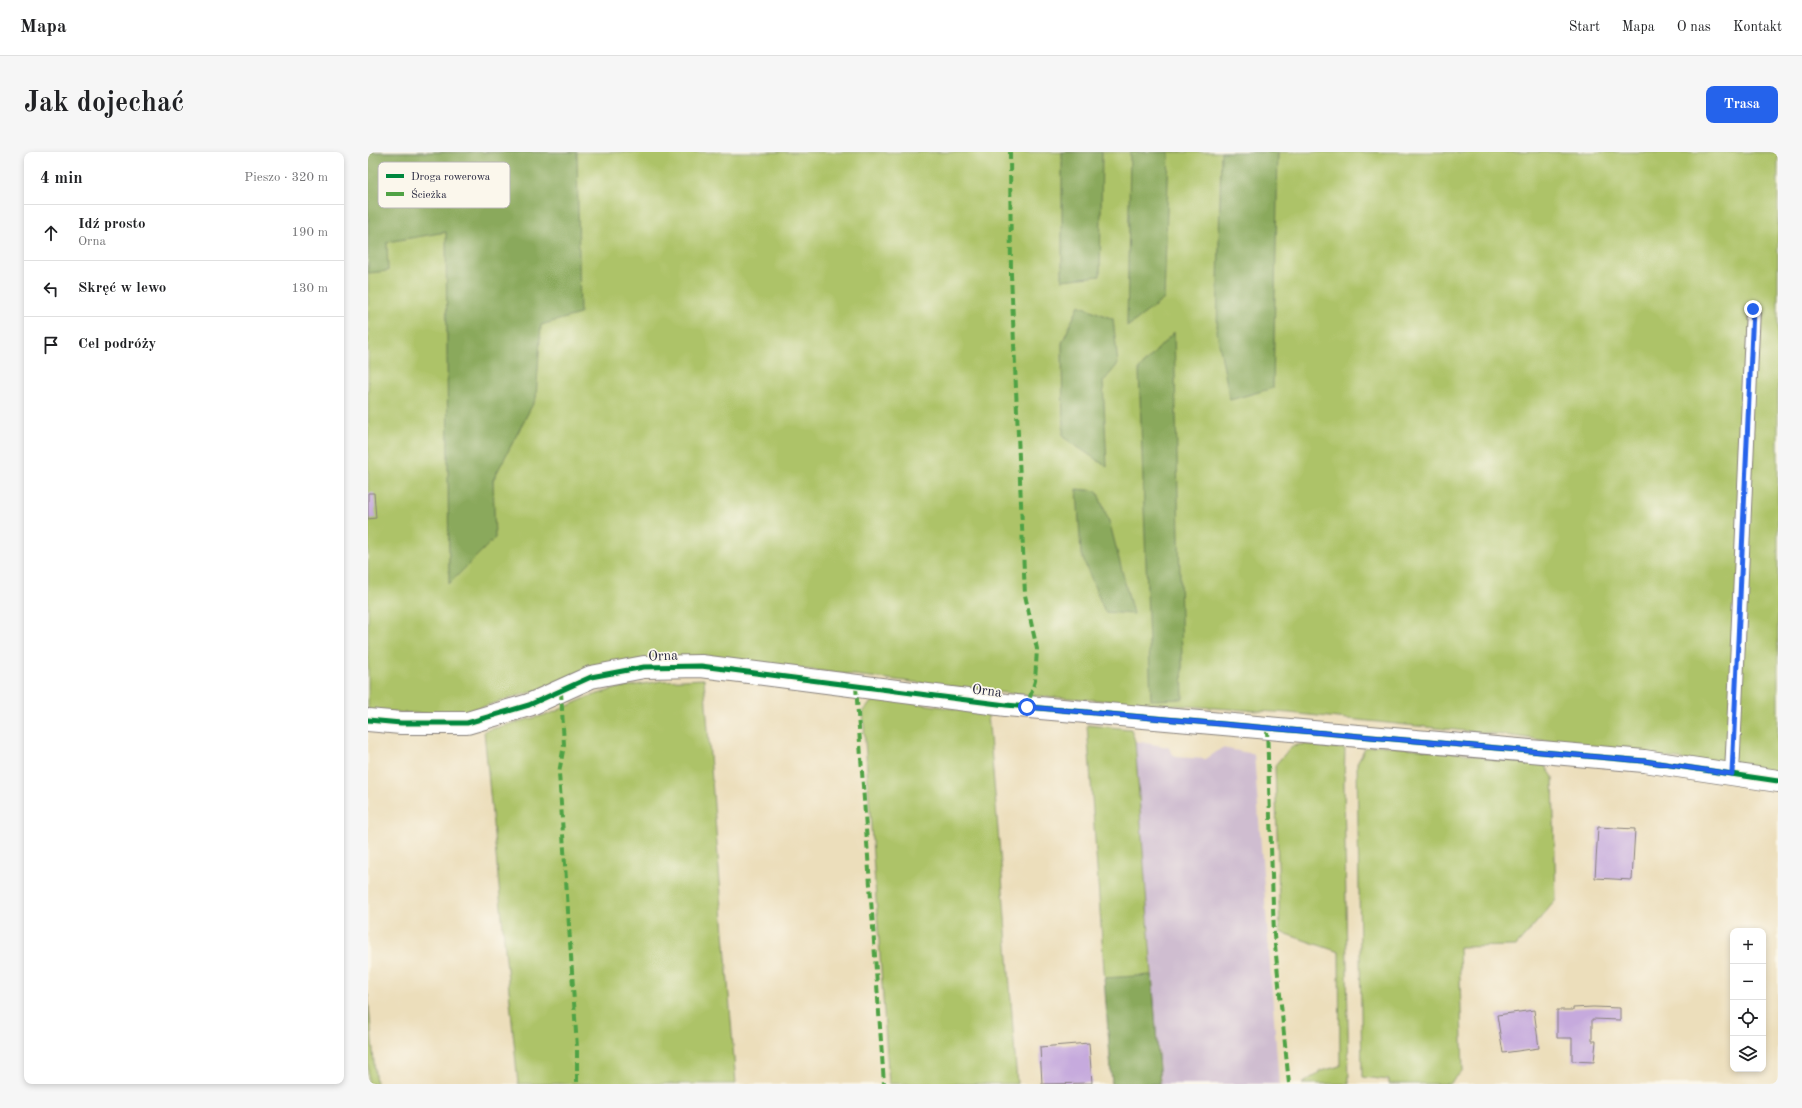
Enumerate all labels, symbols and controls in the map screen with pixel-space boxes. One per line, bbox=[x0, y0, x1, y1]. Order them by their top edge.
text: Mapa bbox=[20, 18, 67, 37]
text: Start bbox=[1569, 20, 1600, 34]
text: Mapa bbox=[1622, 20, 1655, 34]
text: O nas bbox=[1677, 20, 1711, 34]
text: Kontakt bbox=[1733, 20, 1782, 34]
button: Trasa bbox=[1706, 86, 1778, 123]
text: Jak dojechać bbox=[24, 90, 184, 118]
legend bbox=[378, 162, 510, 208]
text: 4 min bbox=[40, 170, 83, 187]
text: Pieszo · 320 m bbox=[244, 171, 328, 184]
text: Droga rowerowa bbox=[411, 172, 491, 183]
text: Ścieżka bbox=[411, 188, 447, 201]
text: Idź prosto bbox=[78, 217, 145, 232]
icon: ahead bbox=[40, 222, 62, 244]
text: 190 m bbox=[291, 226, 328, 239]
text: Orna bbox=[78, 235, 106, 248]
icon: left bbox=[40, 278, 62, 300]
text: Skręć w lewo bbox=[78, 281, 166, 296]
text: 130 m bbox=[291, 282, 328, 295]
route end bbox=[1744, 300, 1762, 318]
icon: arrive bbox=[40, 334, 62, 356]
text: Cel podróży bbox=[78, 337, 156, 352]
street label: Orna bbox=[648, 648, 678, 664]
street label: Orna bbox=[971, 682, 1003, 700]
route start bbox=[1018, 698, 1036, 716]
map controls bbox=[1730, 928, 1766, 1072]
button: + bbox=[1730, 928, 1766, 964]
button: − bbox=[1730, 964, 1766, 1000]
button: locate bbox=[1730, 1000, 1766, 1036]
button: layers bbox=[1730, 1036, 1766, 1072]

